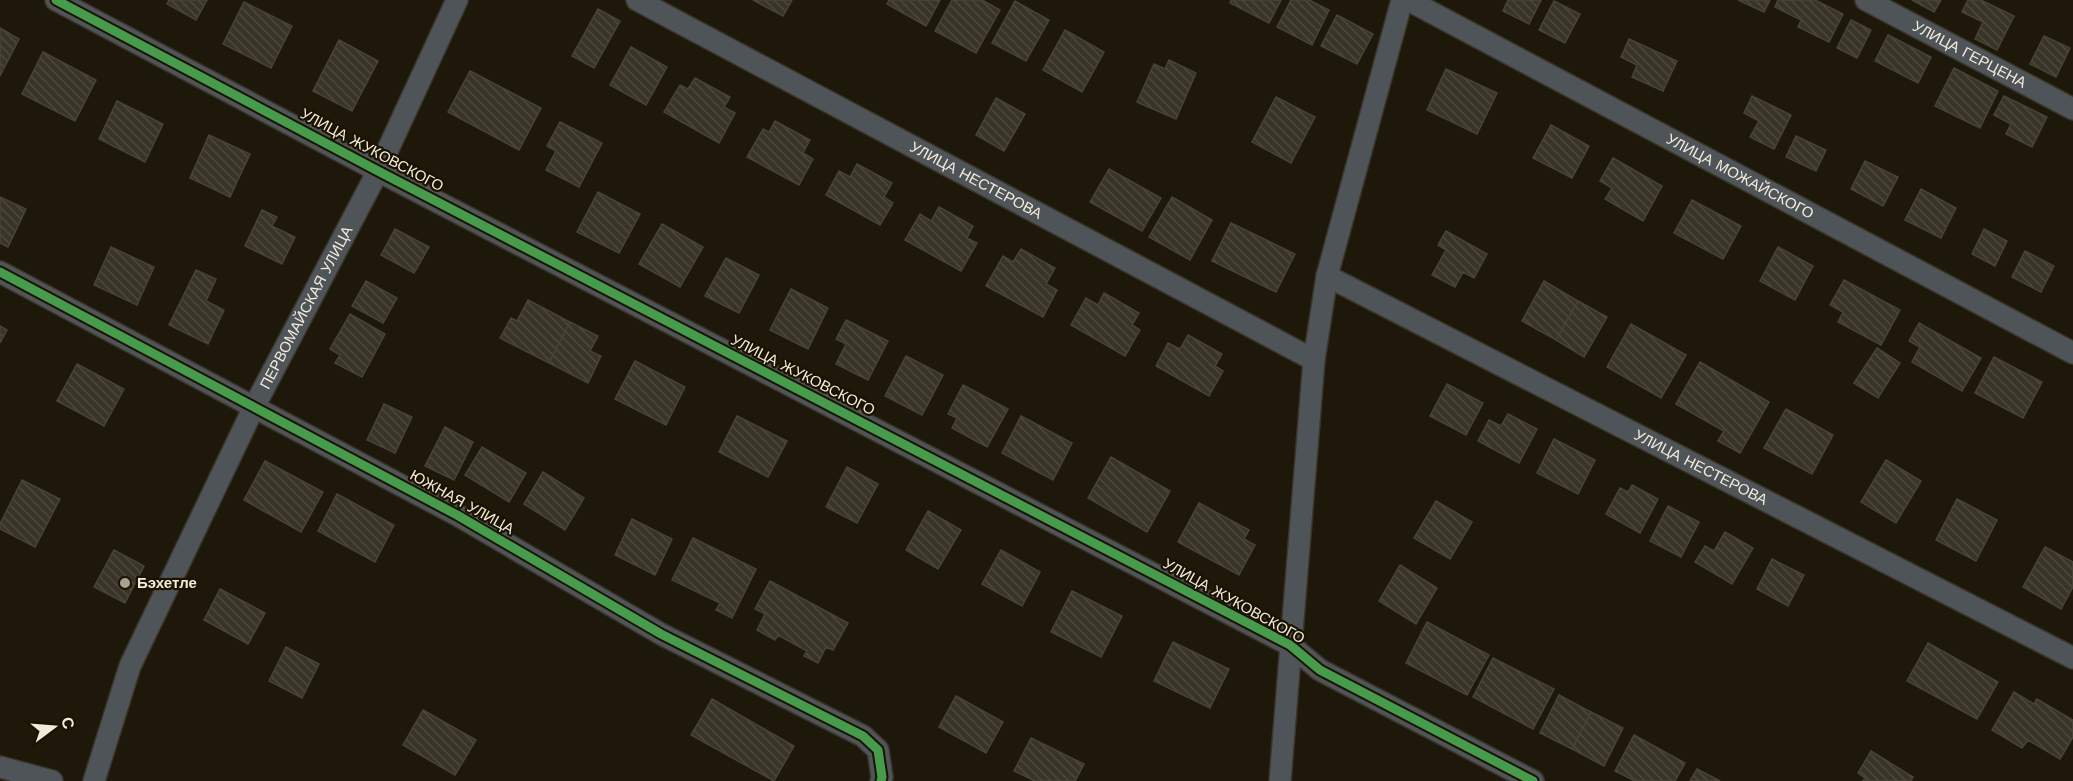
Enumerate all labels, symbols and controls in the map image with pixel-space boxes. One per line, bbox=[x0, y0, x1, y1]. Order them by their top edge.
street label: УЛИЦА ГЕРЦЕНА bbox=[1910, 17, 2029, 92]
street label: УЛИЦА ЖУКОВСКОГО bbox=[297, 105, 447, 195]
street label: УЛИЦА МОЖАЙСКОГО bbox=[1663, 130, 1817, 223]
street label: УЛИЦА НЕСТЕРОВА bbox=[907, 138, 1045, 223]
street label: ПЕРВОМАЙСКАЯ УЛИЦА bbox=[256, 223, 356, 392]
street label: УЛИЦА ЖУКОВСКОГО bbox=[728, 331, 878, 419]
street label: УЛИЦА НЕСТЕРОВА bbox=[1631, 426, 1770, 509]
street label: ЮЖНАЯ УЛИЦА bbox=[407, 466, 517, 538]
street label: УЛИЦА ЖУКОВСКОГО bbox=[1160, 555, 1308, 647]
place label: Бэхетле bbox=[137, 574, 197, 592]
marker: Бэхетле bbox=[118, 576, 132, 590]
north arrow bbox=[24, 697, 84, 757]
text: С bbox=[57, 715, 79, 732]

